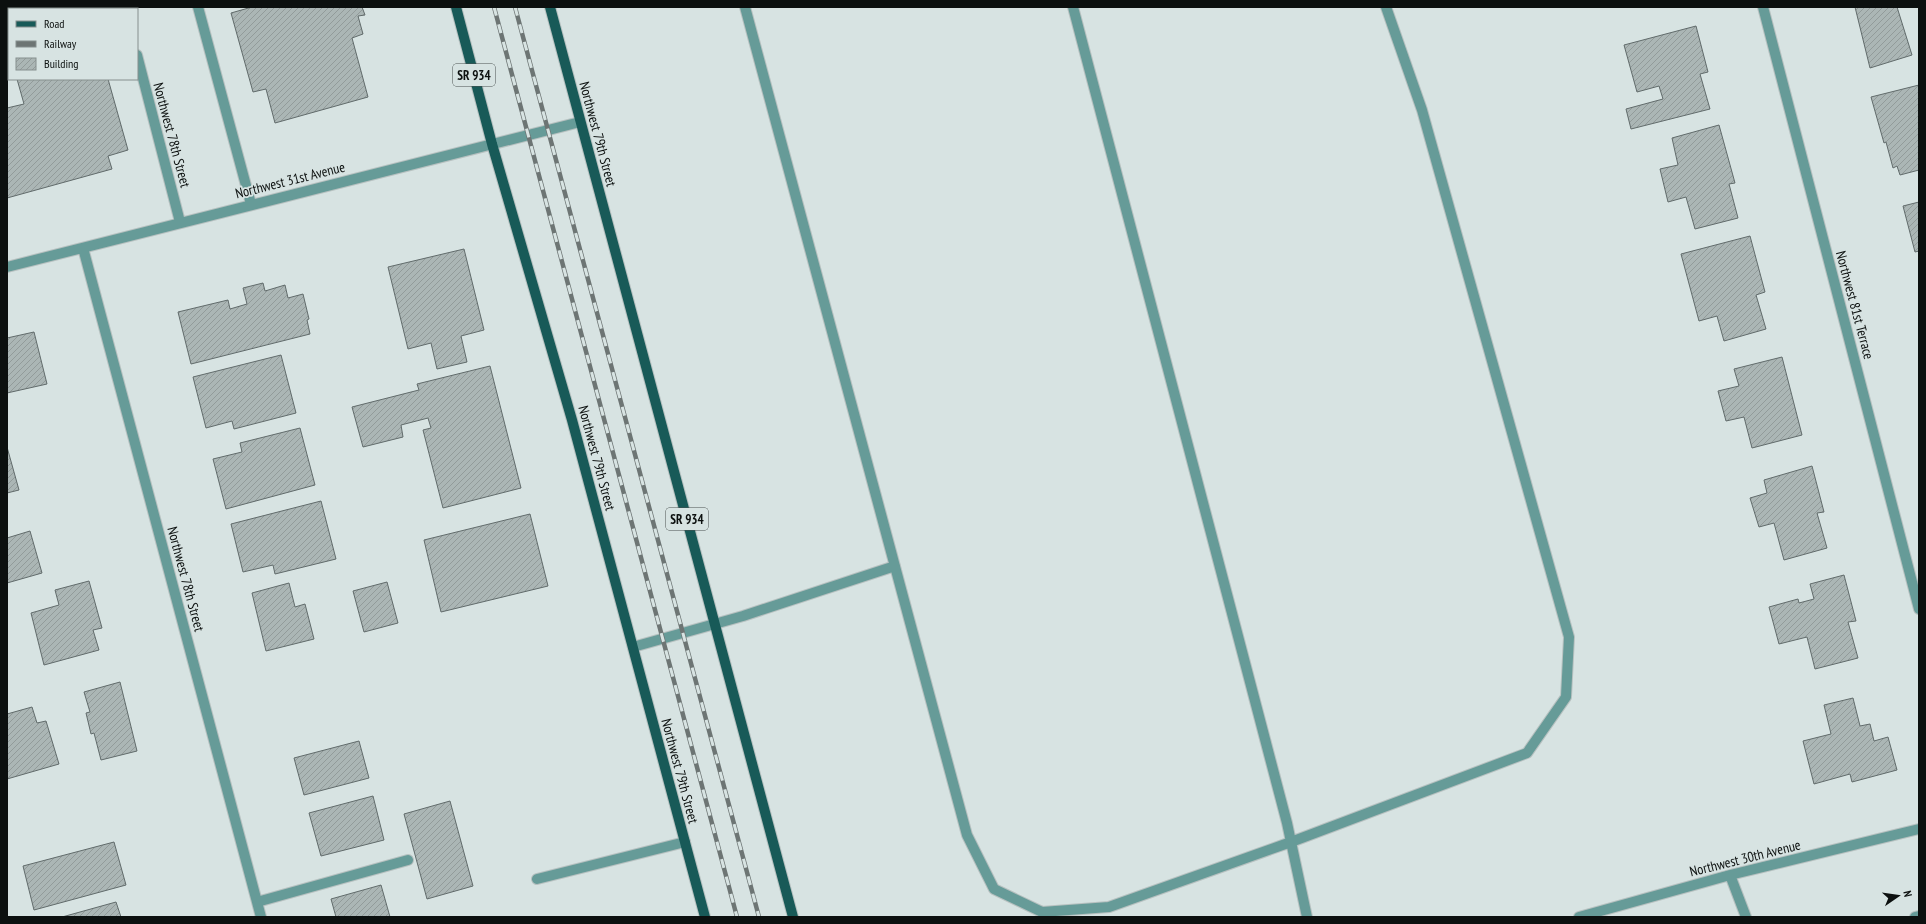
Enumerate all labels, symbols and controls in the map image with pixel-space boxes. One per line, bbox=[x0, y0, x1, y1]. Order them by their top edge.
legend bbox=[8, 8, 138, 80]
text: Road bbox=[44, 16, 64, 31]
text: Railway bbox=[44, 36, 77, 51]
text: Building bbox=[44, 56, 79, 71]
road number: SR 934 bbox=[453, 64, 495, 86]
street label: Northwest 79th Street bbox=[575, 80, 621, 189]
street label: Northwest 78th Street bbox=[149, 81, 195, 190]
street label: Northwest 31st Avenue bbox=[233, 158, 347, 202]
street label: Northwest 81st Terrace bbox=[1832, 249, 1878, 361]
street label: Northwest 79th Street bbox=[574, 404, 620, 513]
road number: SR 934 bbox=[666, 508, 708, 530]
street label: Northwest 78th Street bbox=[163, 525, 209, 634]
street label: Northwest 79th Street bbox=[657, 717, 703, 826]
street label: Northwest 30th Avenue bbox=[1688, 835, 1803, 881]
north arrow bbox=[1878, 876, 1918, 916]
text: N bbox=[1900, 889, 1915, 898]

